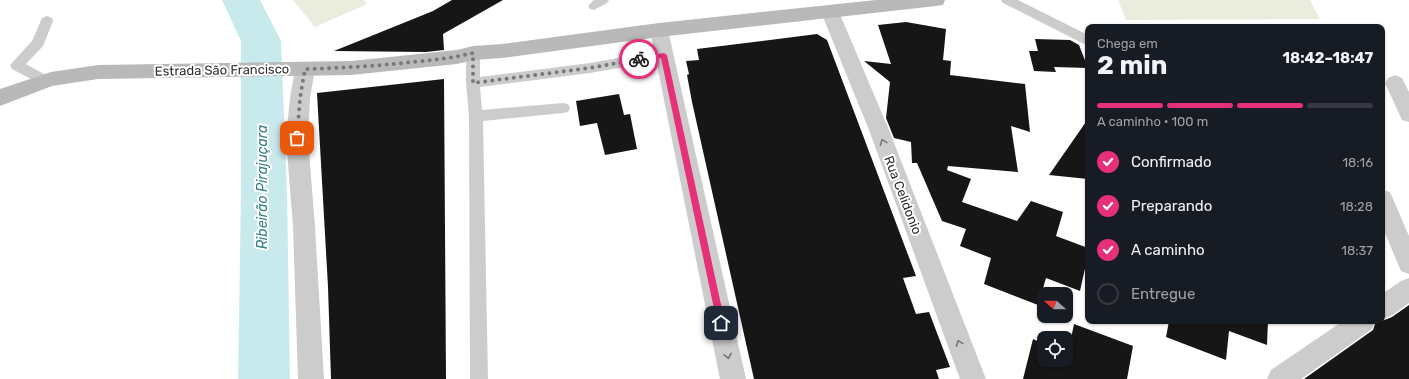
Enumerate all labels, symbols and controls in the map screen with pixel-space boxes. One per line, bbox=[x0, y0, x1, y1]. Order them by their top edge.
text: Chega em bbox=[1097, 36, 1158, 51]
courier bbox=[619, 39, 659, 79]
icon: bike bbox=[628, 48, 650, 70]
text: 18:42–18:47 bbox=[1283, 49, 1373, 67]
text: 2 min bbox=[1097, 50, 1167, 81]
street label: Estrada São Francisco bbox=[155, 61, 289, 79]
text: A caminho · 100 m bbox=[1097, 114, 1208, 129]
pin bbox=[280, 121, 314, 155]
water label: Ribeirão Pirajuçara bbox=[254, 125, 271, 249]
icon: bag bbox=[286, 127, 308, 149]
one-way arrow bbox=[880, 139, 888, 146]
icon: check bbox=[1097, 151, 1119, 173]
text: Confirmado bbox=[1131, 153, 1212, 171]
street label: Rua Celidonio bbox=[881, 154, 925, 236]
text: 18:16 bbox=[1342, 155, 1373, 170]
icon: check bbox=[1097, 195, 1119, 217]
text: Preparando bbox=[1131, 197, 1212, 215]
text: 18:28 bbox=[1340, 199, 1373, 214]
icon: check bbox=[1097, 239, 1119, 261]
text: A caminho bbox=[1131, 241, 1205, 259]
text: 18:37 bbox=[1341, 243, 1373, 258]
text: Entregue bbox=[1131, 285, 1195, 303]
north arrow bbox=[1037, 287, 1073, 323]
map controls bbox=[1037, 287, 1073, 367]
pin bbox=[704, 306, 738, 340]
icon: home bbox=[710, 312, 732, 334]
button: locate bbox=[1037, 331, 1073, 367]
one-way arrow bbox=[956, 339, 964, 346]
one-way arrow bbox=[723, 353, 731, 359]

